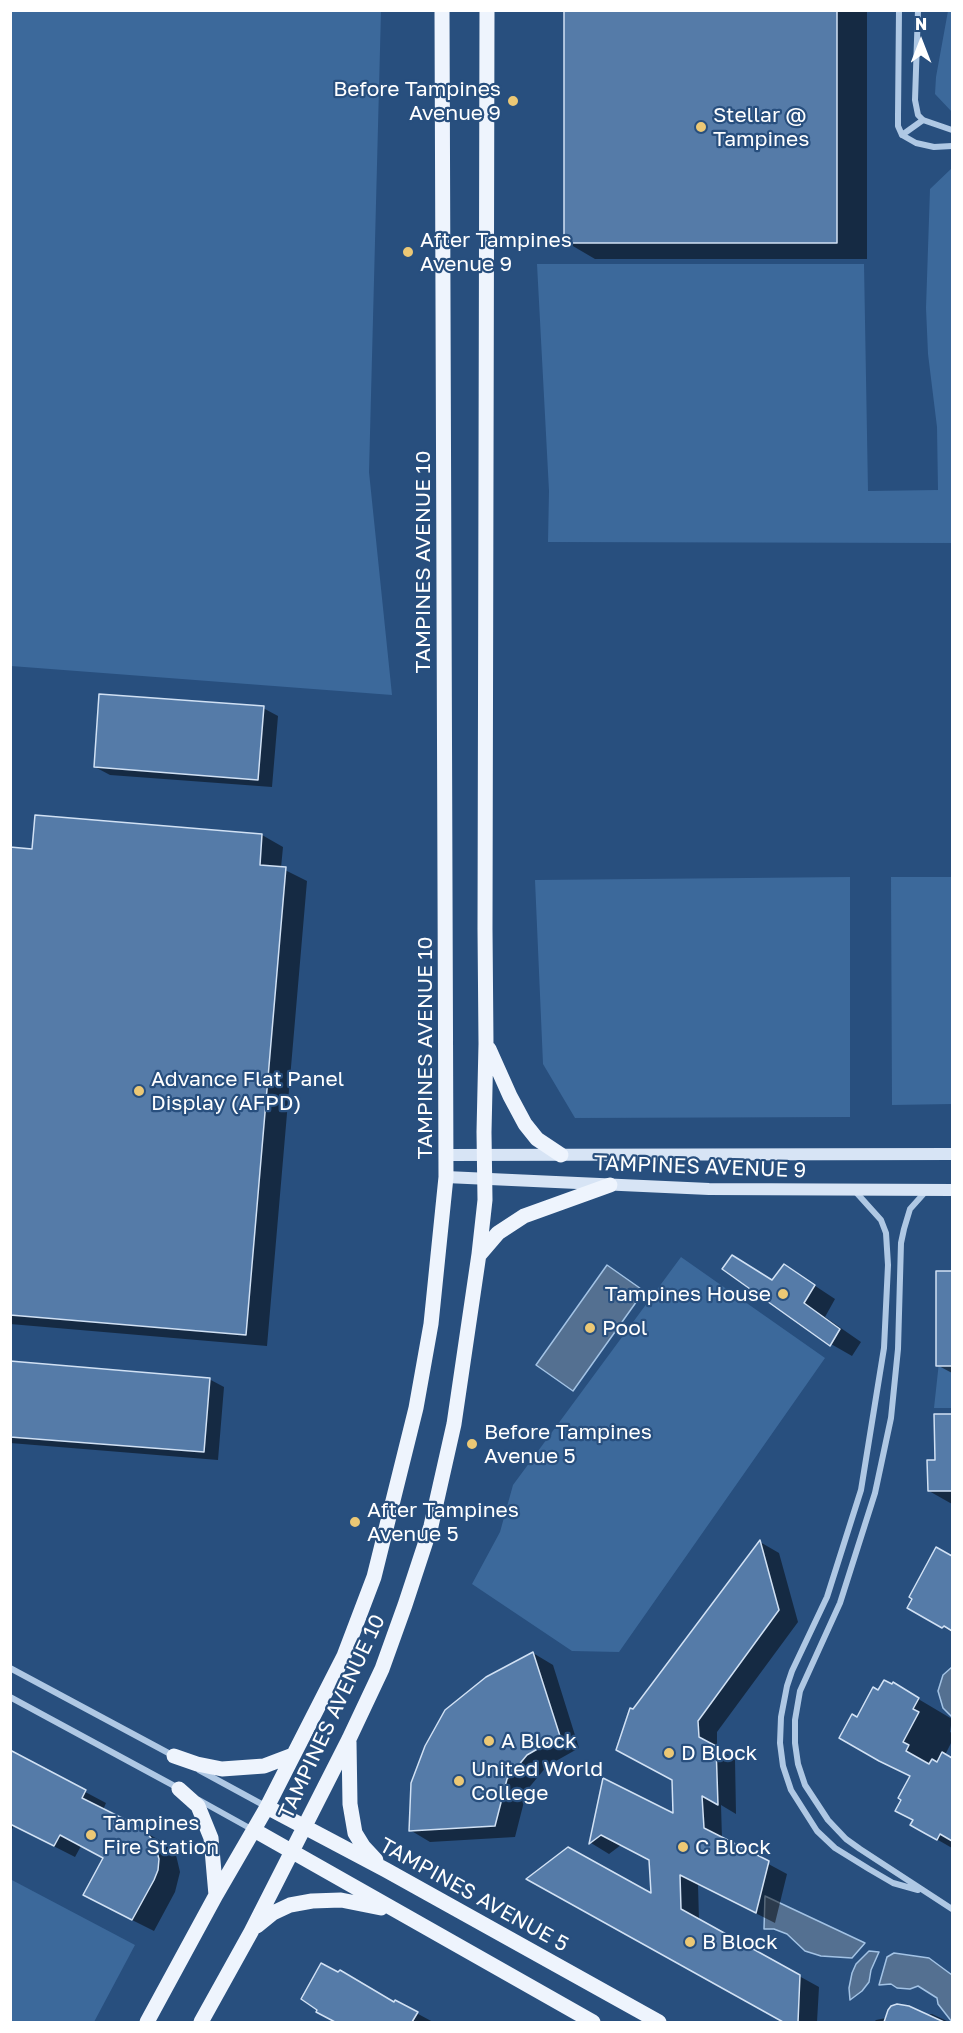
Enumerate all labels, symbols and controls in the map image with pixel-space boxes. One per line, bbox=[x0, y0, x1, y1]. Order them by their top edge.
north arrow bbox=[891, 12, 951, 72]
text: N bbox=[915, 14, 927, 34]
place label: Before Tampines Avenue 9 bbox=[333, 76, 501, 126]
marker: Before Tampines Avenue 9 bbox=[506, 94, 520, 108]
place label: Stellar @ Tampines bbox=[713, 102, 809, 152]
marker: Stellar @ Tampines bbox=[694, 120, 708, 134]
place label: After Tampines Avenue 9 bbox=[420, 227, 572, 277]
marker: After Tampines Avenue 9 bbox=[401, 245, 415, 259]
street label: TAMPINES AVENUE 10 bbox=[410, 451, 436, 673]
street label: TAMPINES AVENUE 10 bbox=[412, 937, 438, 1159]
place label: Advance Flat Panel Display (AFPD) bbox=[151, 1066, 344, 1116]
marker: Advance Flat Panel Display (AFPD) bbox=[132, 1084, 146, 1098]
street label: TAMPINES AVENUE 9 bbox=[593, 1151, 807, 1183]
place label: Tampines House bbox=[605, 1281, 771, 1307]
marker: Tampines House bbox=[776, 1287, 790, 1301]
place label: Pool bbox=[602, 1315, 647, 1341]
marker: Pool bbox=[583, 1321, 597, 1335]
place label: Before Tampines Avenue 5 bbox=[484, 1419, 652, 1469]
marker: Before Tampines Avenue 5 bbox=[465, 1437, 479, 1451]
place label: After Tampines Avenue 5 bbox=[367, 1497, 519, 1547]
marker: After Tampines Avenue 5 bbox=[348, 1515, 362, 1529]
street label: TAMPINES AVENUE 10 bbox=[273, 1611, 391, 1823]
place label: A Block bbox=[501, 1728, 577, 1754]
marker: A Block bbox=[482, 1734, 496, 1748]
place label: D Block bbox=[681, 1740, 757, 1766]
marker: D Block bbox=[662, 1746, 676, 1760]
place label: United World College bbox=[471, 1756, 603, 1806]
marker: United World College bbox=[452, 1774, 466, 1788]
place label: Tampines Fire Station bbox=[103, 1810, 219, 1860]
marker: Tampines Fire Station bbox=[84, 1828, 98, 1842]
street label: TAMPINES AVENUE 5 bbox=[375, 1833, 573, 1957]
place label: C Block bbox=[695, 1834, 771, 1860]
marker: C Block bbox=[676, 1840, 690, 1854]
place label: B Block bbox=[702, 1929, 778, 1955]
marker: B Block bbox=[683, 1935, 697, 1949]

